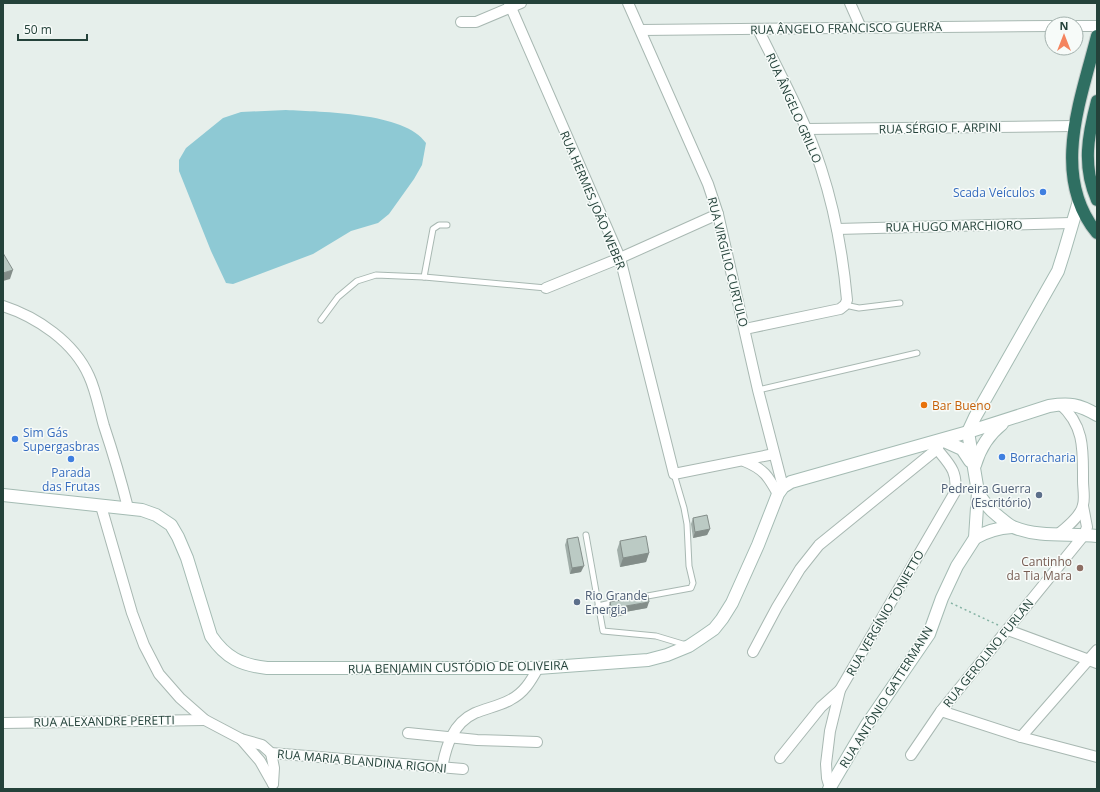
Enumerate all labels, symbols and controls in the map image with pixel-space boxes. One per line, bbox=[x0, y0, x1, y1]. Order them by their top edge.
scale bar bbox=[18, 16, 87, 42]
north arrow bbox=[1044, 16, 1084, 56]
street label: RUA ÂNGELO FRANCISCO GUERRA bbox=[750, 18, 942, 38]
text: N bbox=[1060, 18, 1068, 33]
text: 50 m bbox=[24, 21, 52, 38]
street label: RUA ÂNGELO GRILLO bbox=[762, 50, 826, 166]
street label: RUA SÉRGIO F. ARPINI bbox=[879, 118, 1001, 138]
street label: RUA HERMES JOÃO WEBER bbox=[556, 128, 630, 272]
place label: Scada Veículos bbox=[953, 184, 1035, 201]
marker: Scada Veículos bbox=[1038, 187, 1048, 197]
street label: RUA VIRGÍLIO CURTULO bbox=[704, 195, 752, 329]
street label: RUA HUGO MARCHIORO bbox=[885, 216, 1023, 236]
place label: Bar Bueno bbox=[932, 397, 991, 414]
marker: Bar Bueno bbox=[919, 400, 929, 410]
place label: Sim Gás Supergasbras bbox=[23, 424, 100, 455]
marker: Sim Gás Supergasbras bbox=[10, 434, 20, 444]
place label: Borracharia bbox=[1010, 449, 1076, 466]
marker: Borracharia bbox=[997, 452, 1007, 462]
marker: Parada das Frutas bbox=[66, 454, 76, 464]
place label: Parada das Frutas bbox=[42, 464, 100, 495]
place label: Pedreira Guerra (Escritório) bbox=[941, 480, 1031, 511]
marker: Pedreira Guerra (Escritório) bbox=[1034, 490, 1044, 500]
street label: RUA VERGÍNIO TONIETTO bbox=[842, 547, 928, 679]
place label: Cantinho da Tia Mara bbox=[1006, 553, 1072, 584]
marker: Cantinho da Tia Mara bbox=[1075, 563, 1085, 573]
place label: Rio Grande Energia bbox=[585, 587, 648, 618]
street label: RUA GEROLINO FURLAN bbox=[939, 595, 1037, 711]
marker: Rio Grande Energia bbox=[572, 597, 582, 607]
street label: RUA ANTÔNIO GATTERMANN bbox=[835, 623, 937, 771]
street label: RUA BENJAMIN CUSTÓDIO DE OLIVEIRA bbox=[348, 657, 569, 677]
street label: RUA ALEXANDRE PERETTI bbox=[33, 711, 175, 731]
street label: RUA MARIA BLANDINA RIGONI bbox=[276, 745, 448, 777]

